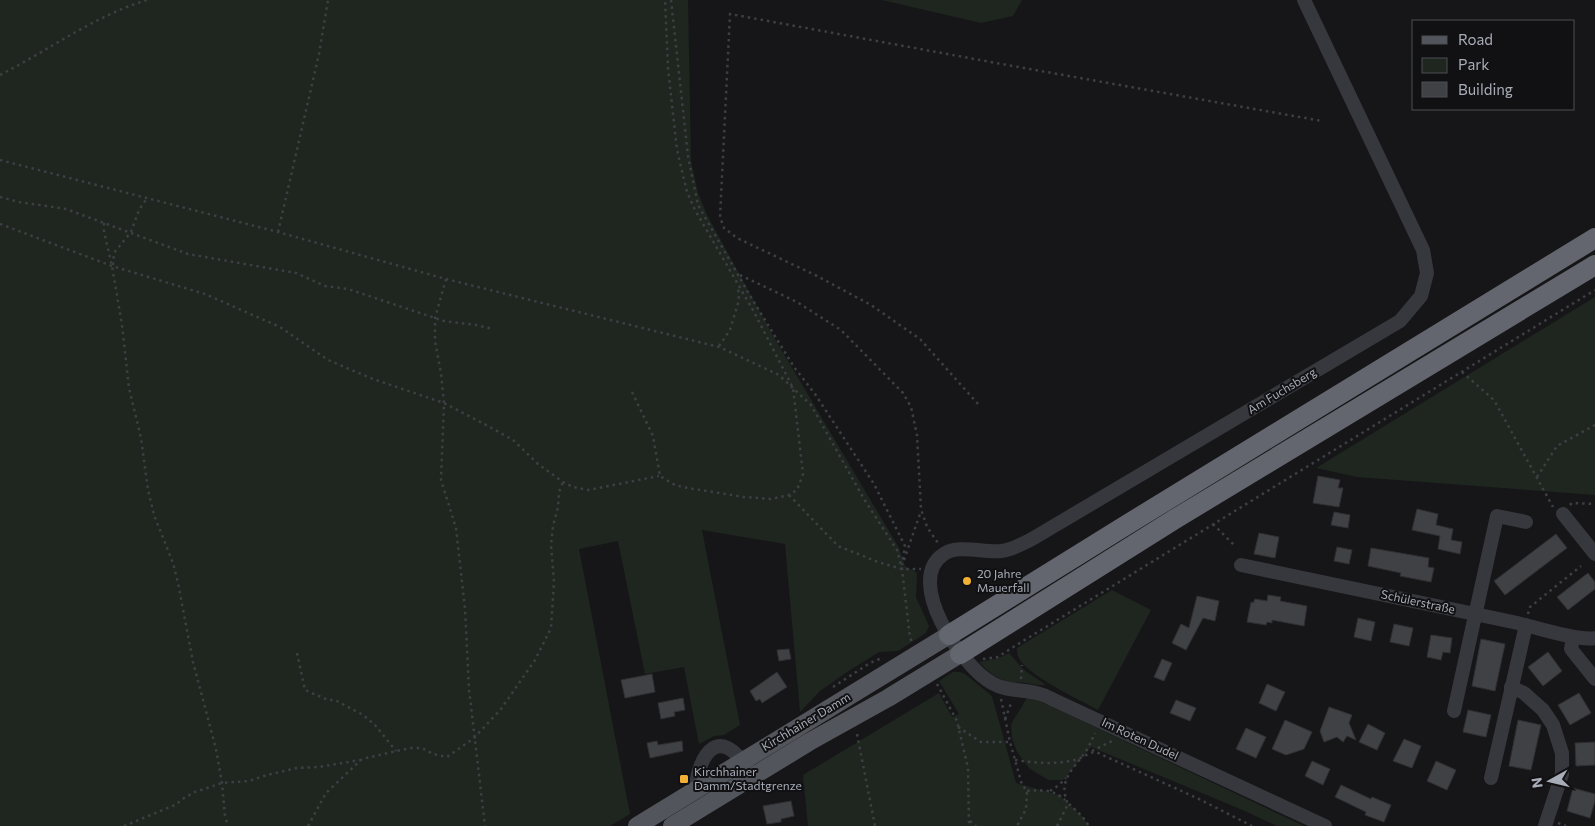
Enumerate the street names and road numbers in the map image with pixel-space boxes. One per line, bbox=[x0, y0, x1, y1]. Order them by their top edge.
street label: Am Fuchsberg bbox=[1245, 364, 1319, 416]
street label: Schülerstraße bbox=[1380, 586, 1457, 616]
street label: Kirchhainer Damm bbox=[759, 689, 852, 753]
street label: Im Roten Dudel bbox=[1100, 714, 1181, 762]

